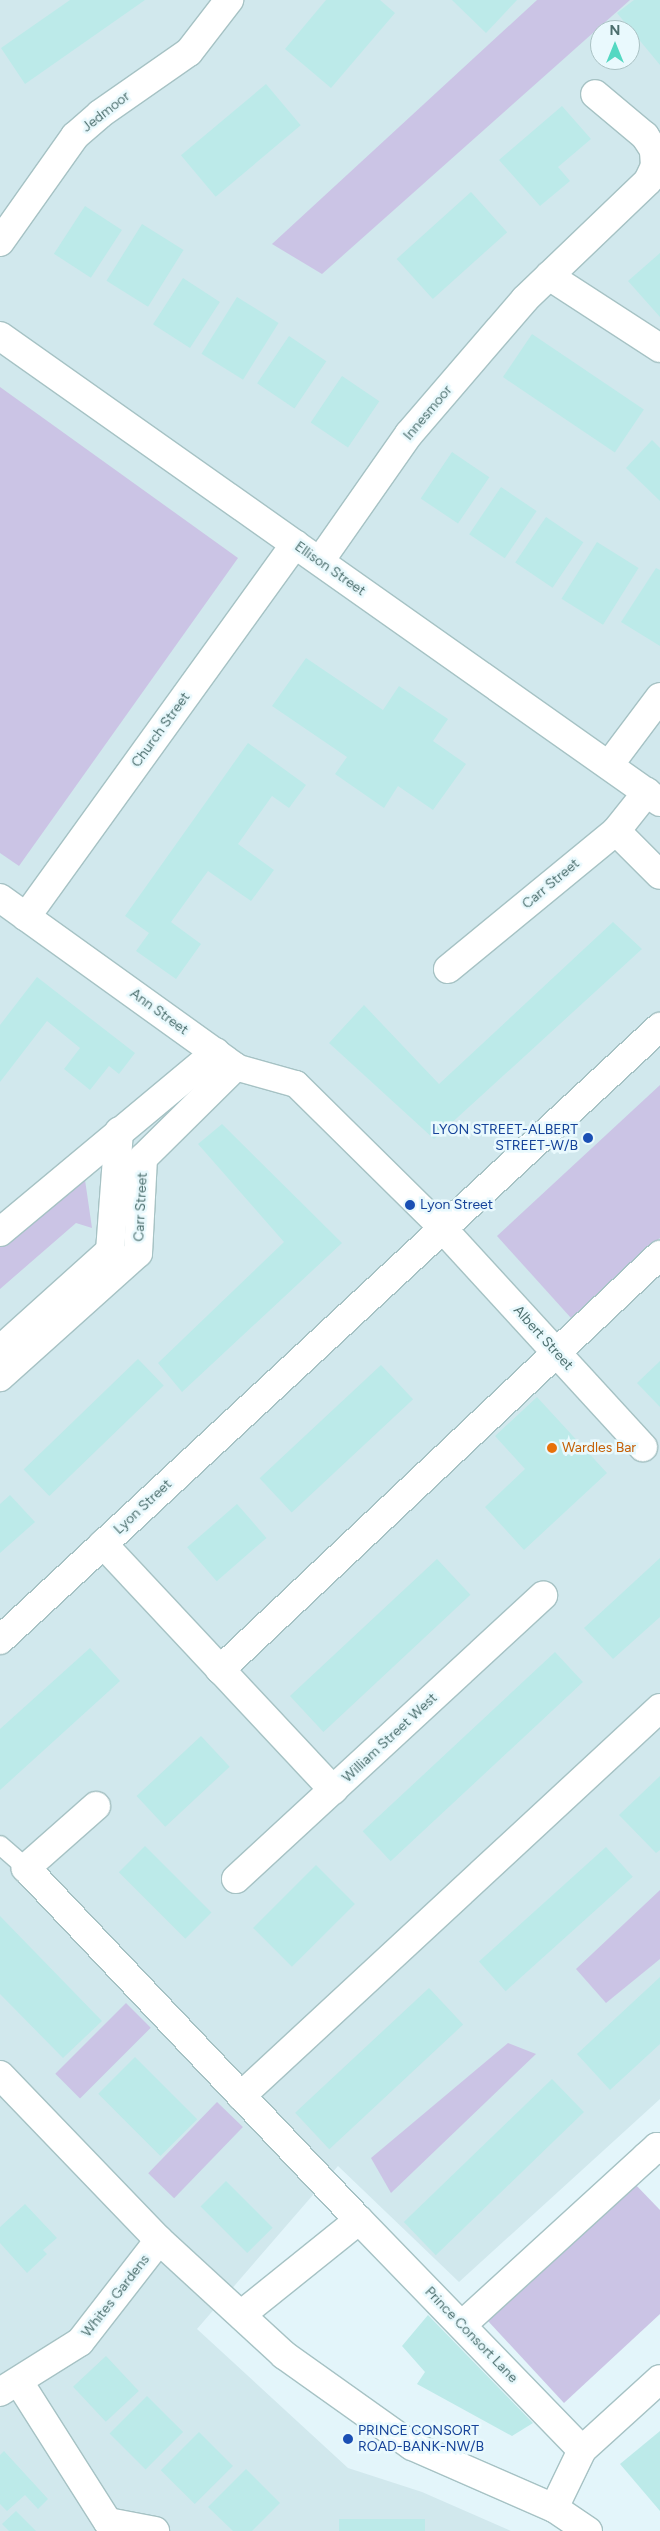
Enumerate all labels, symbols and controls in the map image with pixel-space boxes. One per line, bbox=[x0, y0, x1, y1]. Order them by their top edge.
north arrow bbox=[590, 20, 640, 70]
text: N bbox=[610, 22, 620, 39]
street label: Jedmoor bbox=[79, 88, 133, 136]
street label: Innesmoor bbox=[400, 382, 456, 444]
street label: Ellison Street bbox=[291, 538, 369, 600]
street label: Church Street bbox=[128, 689, 194, 771]
street label: Carr Street bbox=[519, 855, 583, 913]
street label: Ann Street bbox=[127, 985, 191, 1039]
place label: LYON STREET-ALBERT STREET-W/B bbox=[432, 1122, 578, 1154]
marker: LYON STREET-ALBERT STREET-W/B bbox=[582, 1132, 594, 1144]
street label: Carr Street bbox=[131, 1172, 151, 1242]
place label: Lyon Street bbox=[420, 1197, 493, 1213]
marker: Lyon Street bbox=[404, 1199, 416, 1211]
street label: Albert Street bbox=[510, 1302, 576, 1374]
place label: Wardles Bar bbox=[562, 1440, 636, 1456]
marker: Wardles Bar bbox=[546, 1442, 558, 1454]
street label: Lyon Street bbox=[111, 1476, 175, 1538]
street label: William Street West bbox=[339, 1690, 441, 1786]
street label: Whites Gardens bbox=[79, 2251, 153, 2341]
street label: Prince Consort Lane bbox=[421, 2284, 521, 2386]
place label: PRINCE CONSORT ROAD-BANK-NW/B bbox=[358, 2423, 484, 2456]
marker: PRINCE CONSORT ROAD-BANK-NW/B bbox=[342, 2433, 354, 2445]

